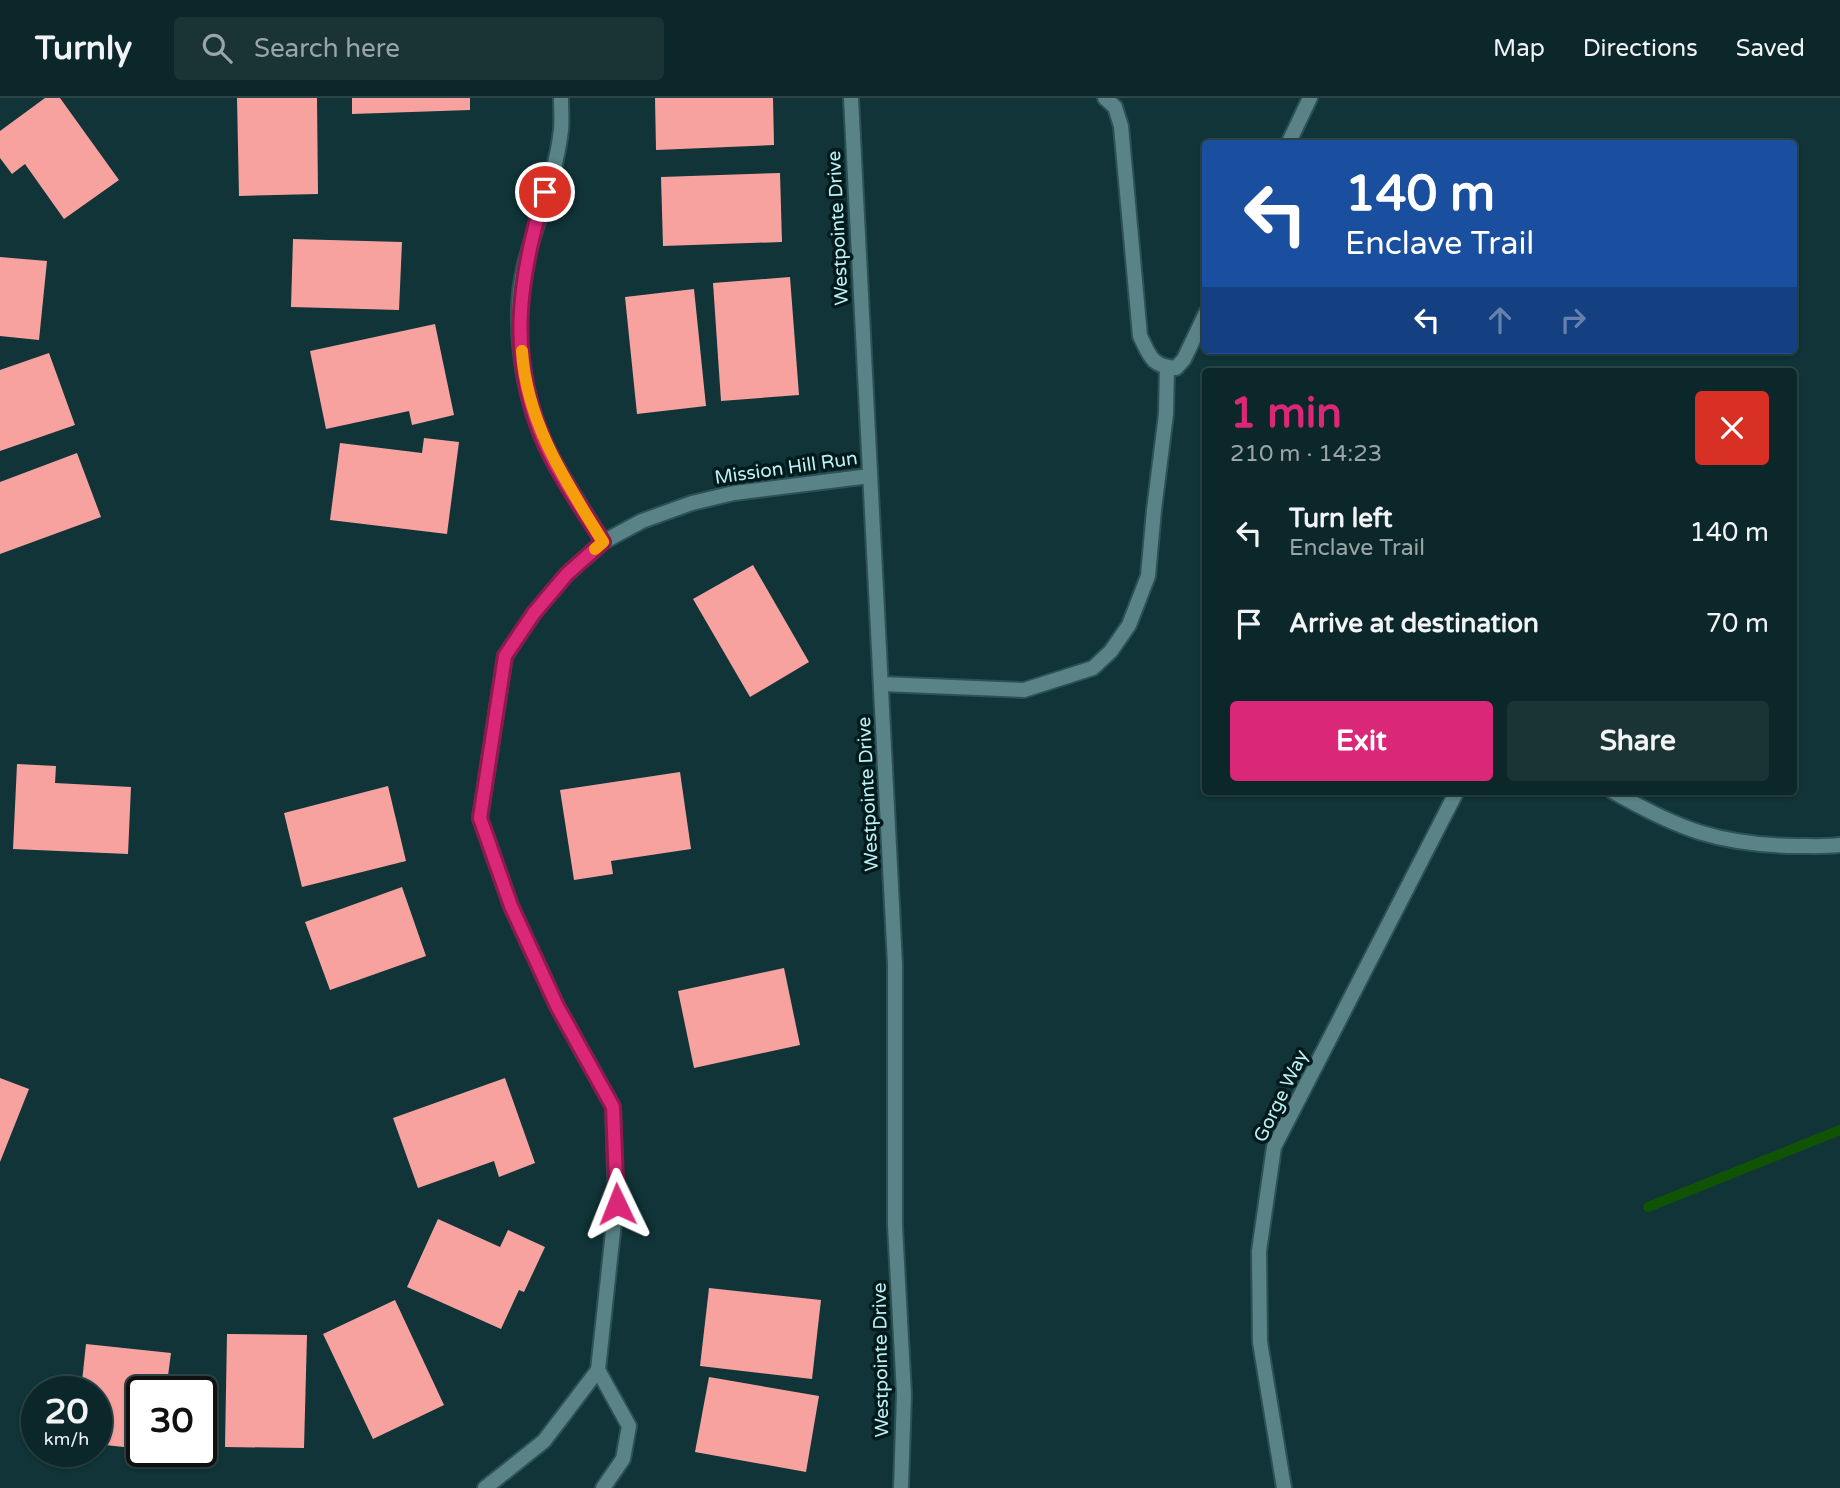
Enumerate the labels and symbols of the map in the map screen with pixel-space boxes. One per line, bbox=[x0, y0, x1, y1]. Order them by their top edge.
street label: Westpointe Drive bbox=[823, 150, 853, 306]
pin bbox=[515, 162, 575, 222]
street label: Mission Hill Run bbox=[713, 447, 859, 489]
street label: Westpointe Drive bbox=[853, 716, 883, 872]
street label: Gorge Way bbox=[1249, 1046, 1313, 1146]
position arrow bbox=[580, 1167, 654, 1241]
street label: Westpointe Drive bbox=[869, 1282, 893, 1438]
speed limit sign: 30 bbox=[126, 1376, 217, 1467]

